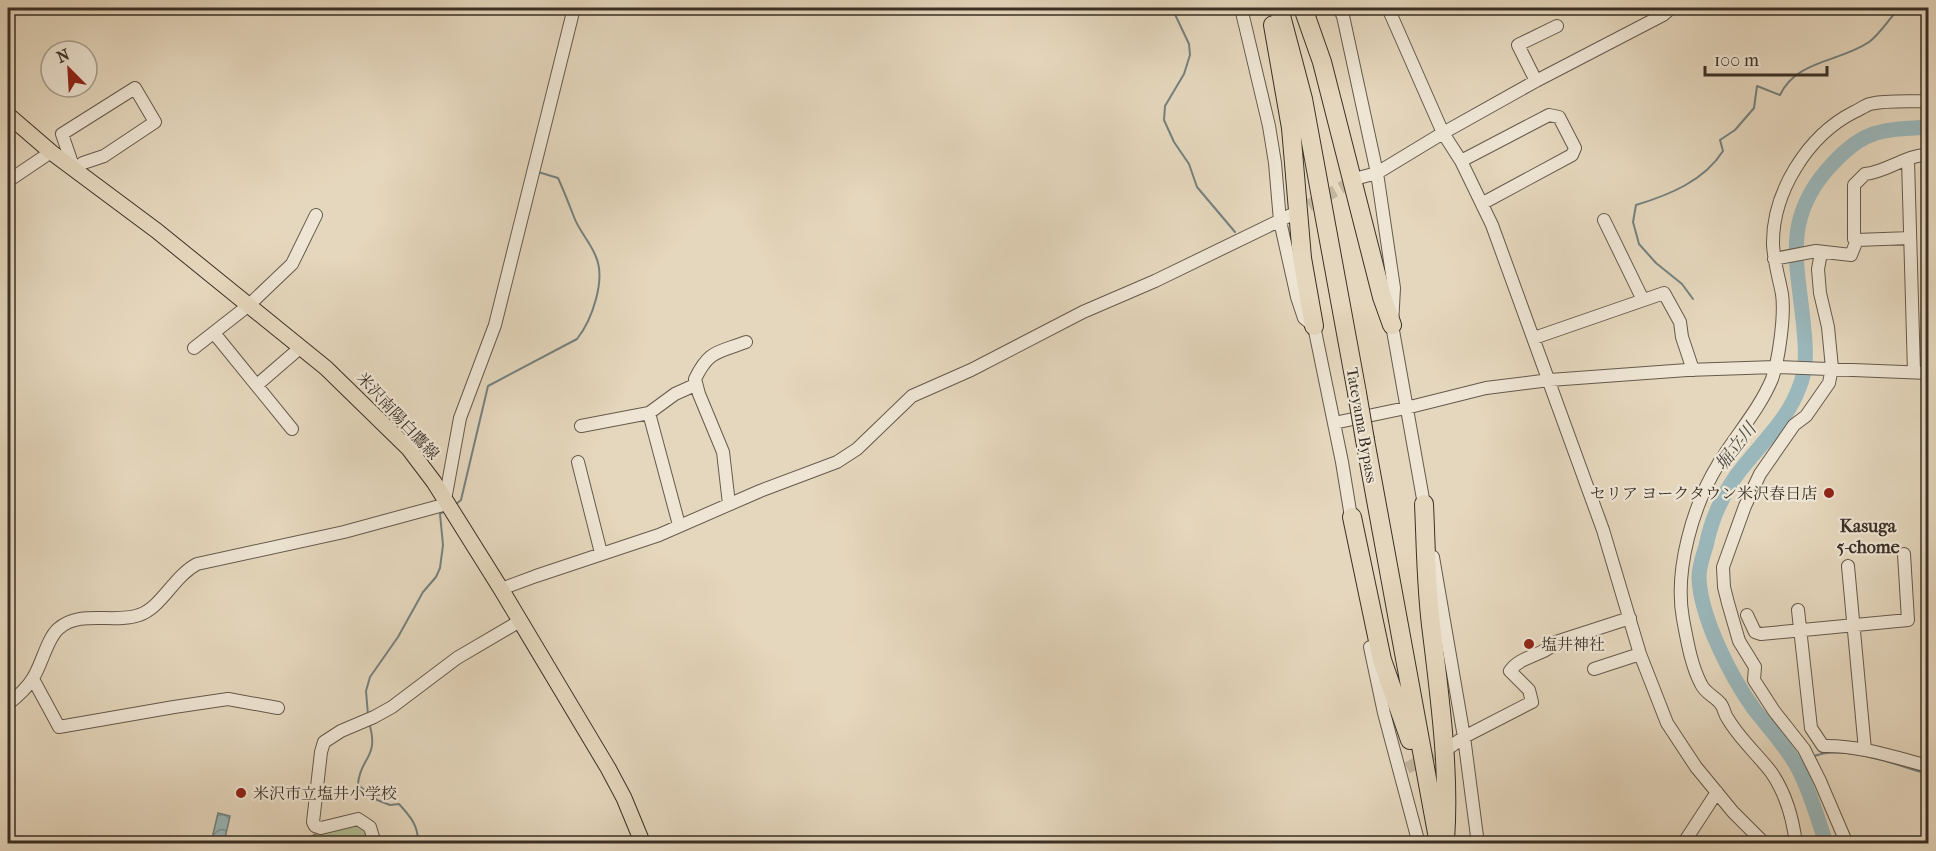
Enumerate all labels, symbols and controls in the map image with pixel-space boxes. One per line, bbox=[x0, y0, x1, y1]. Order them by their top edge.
north arrow bbox=[39, 39, 99, 99]
scale bar bbox=[1705, 39, 1826, 77]
text: N bbox=[54, 44, 73, 67]
text: 100 m bbox=[1714, 50, 1759, 71]
street label: Tateyama Bypass bbox=[1342, 366, 1382, 484]
street label: 米沢南陽白鷹線 bbox=[353, 369, 443, 463]
water label: 堀立川 bbox=[1711, 418, 1762, 475]
place label: セリア ヨークタウン米沢春日店 bbox=[1590, 484, 1817, 503]
marker: セリア ヨークタウン米沢春日店 bbox=[1822, 486, 1836, 500]
district label: Kasuga 5-chome bbox=[1836, 516, 1900, 558]
place label: 塩井神社 bbox=[1541, 635, 1605, 654]
marker: 塩井神社 bbox=[1522, 637, 1536, 651]
place label: 米沢市立塩井小学校 bbox=[253, 784, 397, 803]
marker: 米沢市立塩井小学校 bbox=[234, 786, 248, 800]

